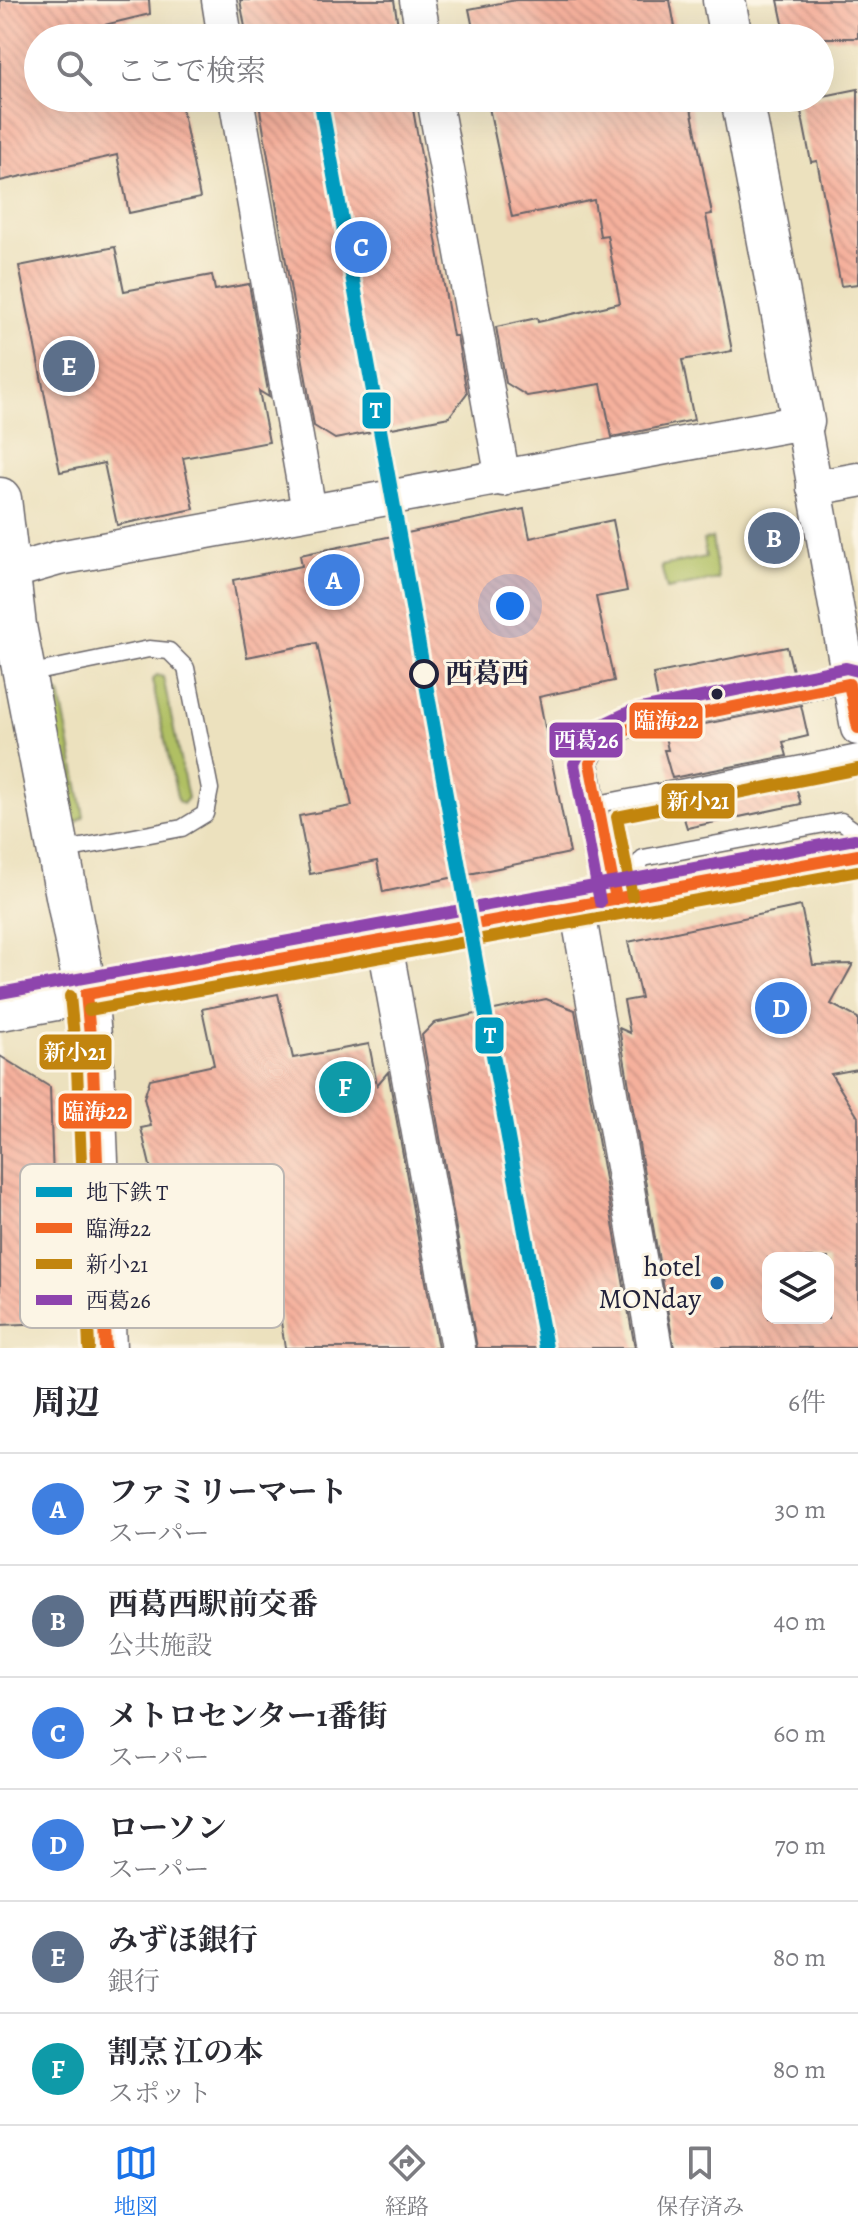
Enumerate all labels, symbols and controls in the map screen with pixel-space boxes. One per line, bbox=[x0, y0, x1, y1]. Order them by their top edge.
search box bbox=[24, 24, 834, 112]
icon: search bbox=[52, 46, 96, 90]
text: ここで検索 bbox=[116, 51, 266, 91]
pin: C bbox=[335, 217, 387, 277]
pin: E bbox=[43, 336, 95, 396]
line badge: T bbox=[361, 391, 392, 430]
text: T bbox=[370, 396, 383, 426]
pin: B bbox=[748, 508, 800, 568]
pin: A bbox=[308, 550, 360, 610]
your location bbox=[490, 586, 530, 626]
place label: 西葛西 bbox=[445, 655, 529, 693]
marker: 西葛西 bbox=[410, 660, 438, 688]
unlabelled marker bbox=[709, 686, 725, 702]
line badge: 臨海22 bbox=[628, 701, 704, 740]
text: 臨海22 bbox=[633, 706, 699, 736]
line badge: 西葛26 bbox=[548, 721, 624, 759]
text: 西葛26 bbox=[554, 726, 618, 756]
line badge: 新小21 bbox=[660, 782, 736, 820]
text: 新小21 bbox=[667, 787, 729, 817]
pin: D bbox=[755, 978, 807, 1038]
line badge: T bbox=[474, 1016, 505, 1055]
text: T bbox=[484, 1021, 497, 1051]
line badge: 新小21 bbox=[38, 1033, 113, 1071]
text: 新小21 bbox=[44, 1038, 106, 1068]
pin: F bbox=[319, 1057, 371, 1117]
line badge: 臨海22 bbox=[57, 1092, 133, 1130]
text: 臨海22 bbox=[62, 1097, 128, 1127]
legend bbox=[20, 1164, 284, 1328]
text: 地下鉄 T bbox=[86, 1178, 168, 1208]
text: 臨海22 bbox=[86, 1214, 151, 1244]
place label: hotel MONday bbox=[599, 1248, 701, 1318]
text: 新小21 bbox=[86, 1250, 148, 1280]
map controls bbox=[762, 1252, 834, 1324]
button: layers bbox=[762, 1252, 834, 1324]
marker: hotel MONday bbox=[708, 1274, 726, 1292]
text: 西葛26 bbox=[86, 1286, 151, 1316]
text: 周辺 bbox=[32, 1379, 100, 1426]
text: 6件 bbox=[788, 1385, 826, 1420]
text: ファミリーマート bbox=[108, 1472, 347, 1512]
text: A bbox=[50, 1492, 66, 1527]
text: 30 m bbox=[775, 1492, 826, 1527]
text: スーパー bbox=[108, 1516, 209, 1551]
text: 西葛西駅前交番 bbox=[108, 1584, 318, 1624]
text: B bbox=[50, 1604, 66, 1639]
text: 40 m bbox=[774, 1604, 826, 1639]
text: 公共施設 bbox=[108, 1628, 212, 1663]
text: メトロセンター1番街 bbox=[108, 1696, 388, 1736]
text: C bbox=[50, 1716, 66, 1751]
text: 60 m bbox=[773, 1716, 826, 1751]
text: スーパー bbox=[108, 1740, 209, 1775]
text: ローソン bbox=[108, 1808, 227, 1848]
text: D bbox=[49, 1828, 67, 1863]
text: 70 m bbox=[774, 1828, 826, 1863]
text: スーパー bbox=[108, 1852, 209, 1887]
text: みずほ銀行 bbox=[108, 1920, 258, 1960]
text: E bbox=[50, 1940, 66, 1975]
text: 80 m bbox=[773, 1940, 826, 1975]
text: 銀行 bbox=[108, 1964, 160, 1999]
text: 割烹 江の本 bbox=[108, 2032, 263, 2072]
text: F bbox=[51, 2052, 65, 2087]
text: 80 m bbox=[773, 2052, 826, 2087]
text: スポット bbox=[108, 2076, 212, 2111]
tab: 地図 bbox=[114, 2141, 158, 2222]
tab: 経路 bbox=[385, 2141, 429, 2222]
tab: 保存済み bbox=[656, 2141, 744, 2222]

